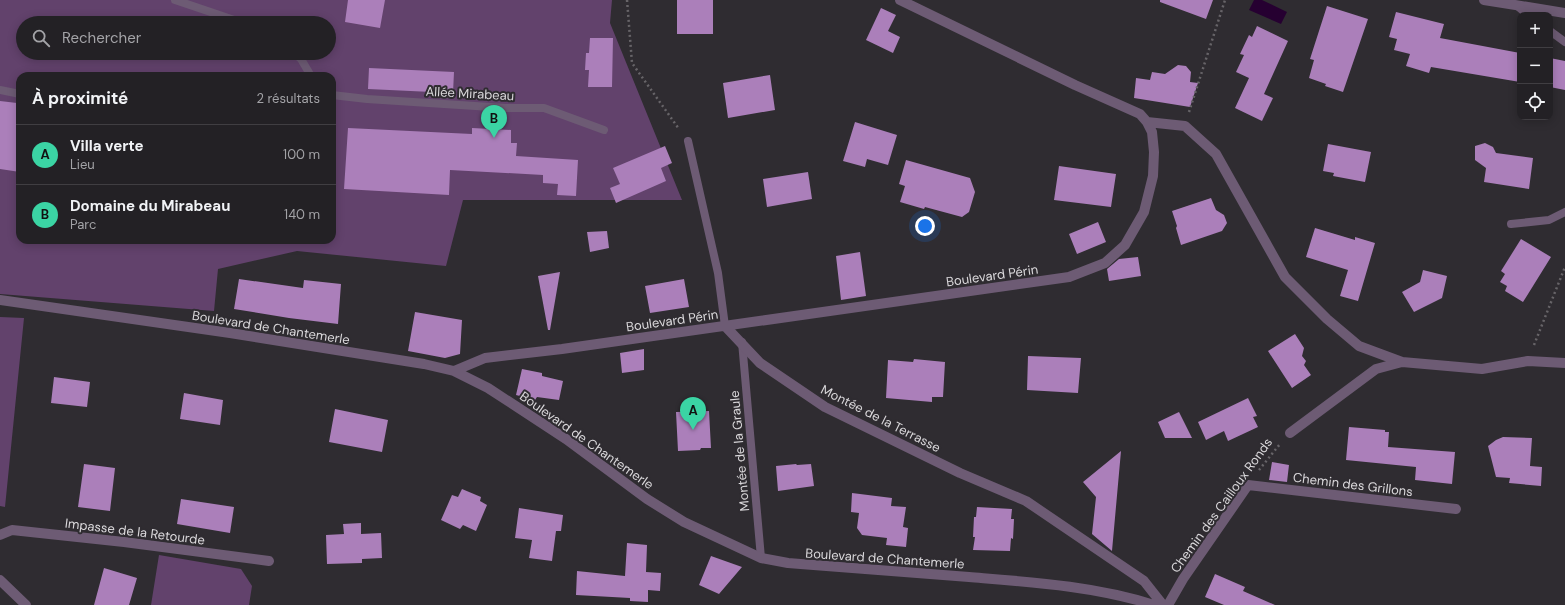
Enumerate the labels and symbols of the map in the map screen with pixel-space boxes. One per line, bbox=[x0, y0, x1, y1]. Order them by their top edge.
street label: Allée Mirabeau bbox=[425, 83, 515, 104]
pin: B bbox=[481, 105, 507, 138]
your location bbox=[915, 216, 935, 236]
street label: Boulevard Périn bbox=[945, 261, 1039, 290]
street label: Boulevard Périn bbox=[625, 306, 719, 335]
street label: Boulevard de Chantemerle bbox=[191, 307, 351, 348]
street label: Montée de la Terrasse bbox=[818, 381, 944, 456]
street label: Boulevard de Chantemerle bbox=[517, 388, 657, 493]
street label: Montée de la Graule bbox=[726, 390, 753, 512]
pin: A bbox=[680, 397, 706, 430]
street label: Chemin des Cailloux Ronds bbox=[1167, 434, 1276, 576]
street label: Chemin des Grillons bbox=[1292, 469, 1414, 500]
street label: Impasse de la Retourde bbox=[64, 514, 206, 549]
street label: Boulevard de Chantemerle bbox=[805, 544, 965, 573]

